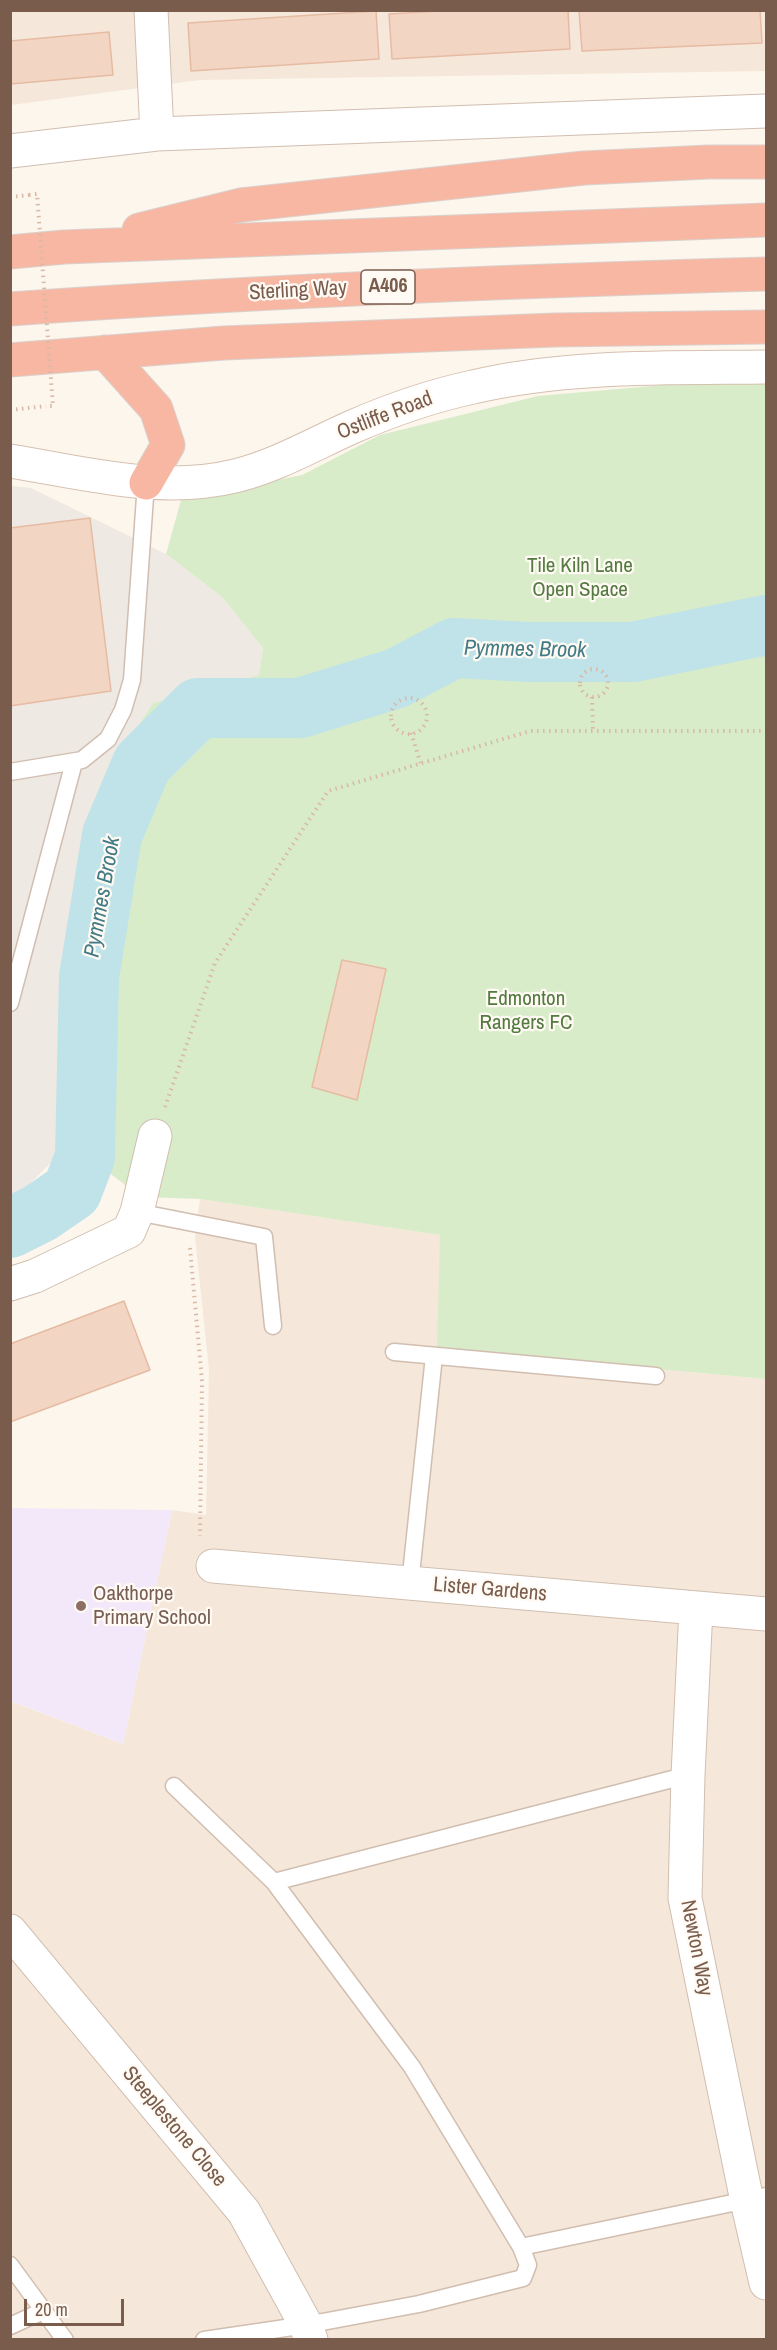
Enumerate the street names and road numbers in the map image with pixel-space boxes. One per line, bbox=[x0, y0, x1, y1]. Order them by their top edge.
road number: A406 bbox=[361, 270, 415, 304]
street label: Sterling Way bbox=[248, 276, 348, 306]
street label: Ostliffe Road bbox=[334, 386, 436, 446]
street label: Lister Gardens bbox=[432, 1572, 548, 1608]
street label: Newton Way bbox=[674, 1898, 718, 1998]
street label: Steeplestone Close bbox=[116, 2062, 232, 2192]

